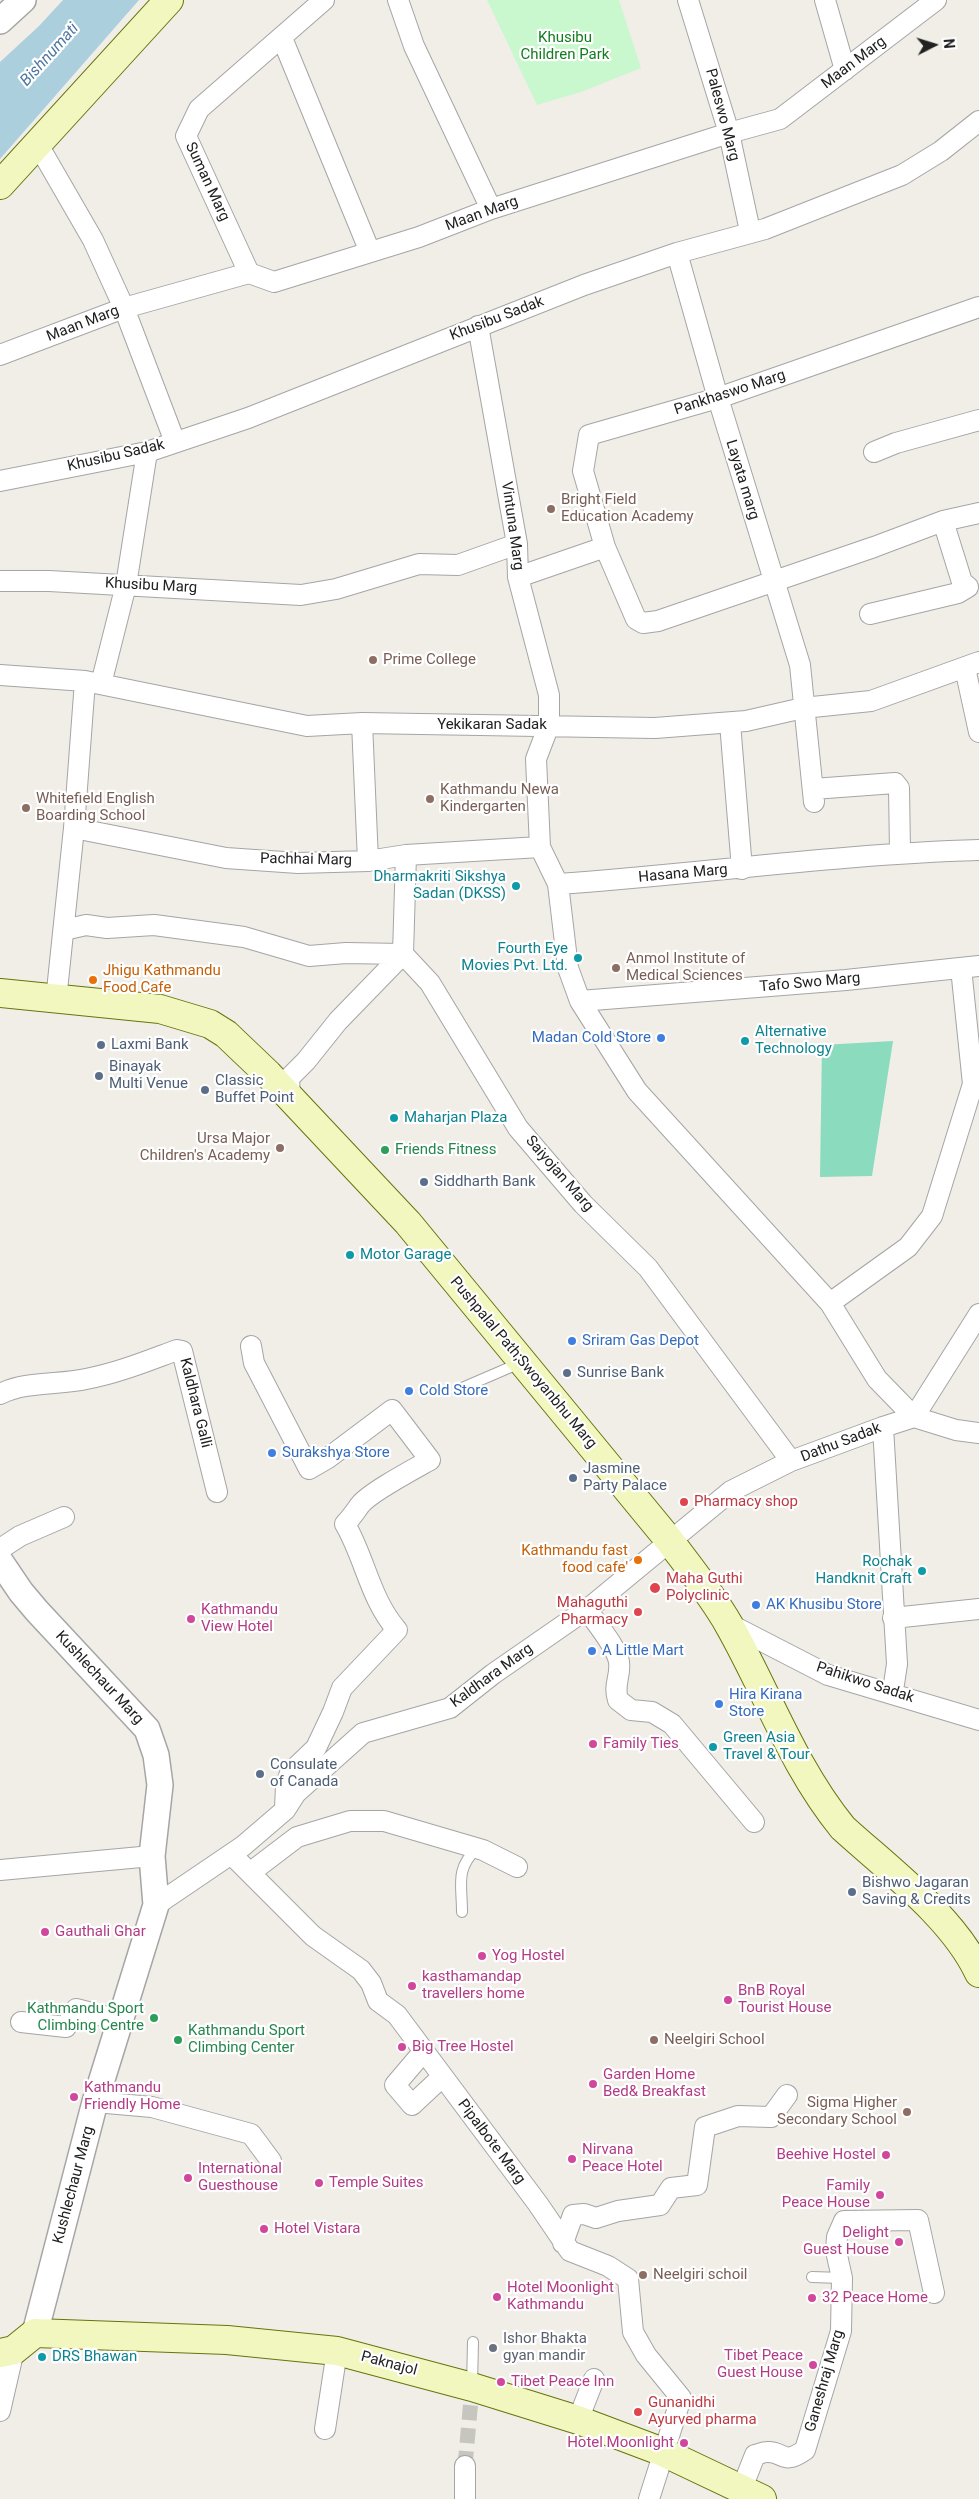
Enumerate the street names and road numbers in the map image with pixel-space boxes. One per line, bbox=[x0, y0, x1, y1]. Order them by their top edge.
street label: Maan Marg bbox=[818, 33, 890, 93]
street label: Paleswo Marg bbox=[701, 67, 743, 163]
street label: Suman Marg bbox=[181, 140, 233, 224]
street label: Maan Marg bbox=[443, 193, 521, 235]
street label: Khusibu Sadak bbox=[448, 293, 546, 345]
street label: Maan Marg bbox=[44, 302, 122, 346]
street label: Pankhaswo Marg bbox=[672, 367, 788, 419]
street label: Khusibu Sadak bbox=[66, 436, 166, 476]
street label: Layata marg bbox=[721, 438, 763, 522]
street label: Vintuna Marg bbox=[497, 480, 527, 572]
street label: Khusibu Marg bbox=[104, 575, 198, 597]
street label: Yekikaran Sadak bbox=[437, 716, 547, 734]
street label: Pachhai Marg bbox=[260, 850, 352, 870]
street label: Hasana Marg bbox=[638, 861, 728, 887]
street label: Tafo Swo Marg bbox=[759, 970, 861, 996]
street label: Saiyojan Marg bbox=[521, 1132, 597, 1216]
street label: Pushpalal Path;Swoyanbhu Marg bbox=[446, 1273, 600, 1453]
street label: Kaldhara Galli bbox=[175, 1356, 215, 1450]
street label: Dathu Sadak bbox=[798, 1419, 884, 1467]
street label: Kushlechaur Marg bbox=[51, 1628, 147, 1728]
street label: Kaldhara Marg bbox=[447, 1640, 537, 1712]
street label: Pahikwo Sadak bbox=[814, 1659, 916, 1707]
street label: Pipalbote Marg bbox=[453, 2096, 529, 2188]
street label: Kushlechaur Marg bbox=[50, 2124, 98, 2246]
street label: Ganeshraj Marg bbox=[802, 2328, 848, 2434]
street label: Paknajol bbox=[359, 2348, 419, 2380]

